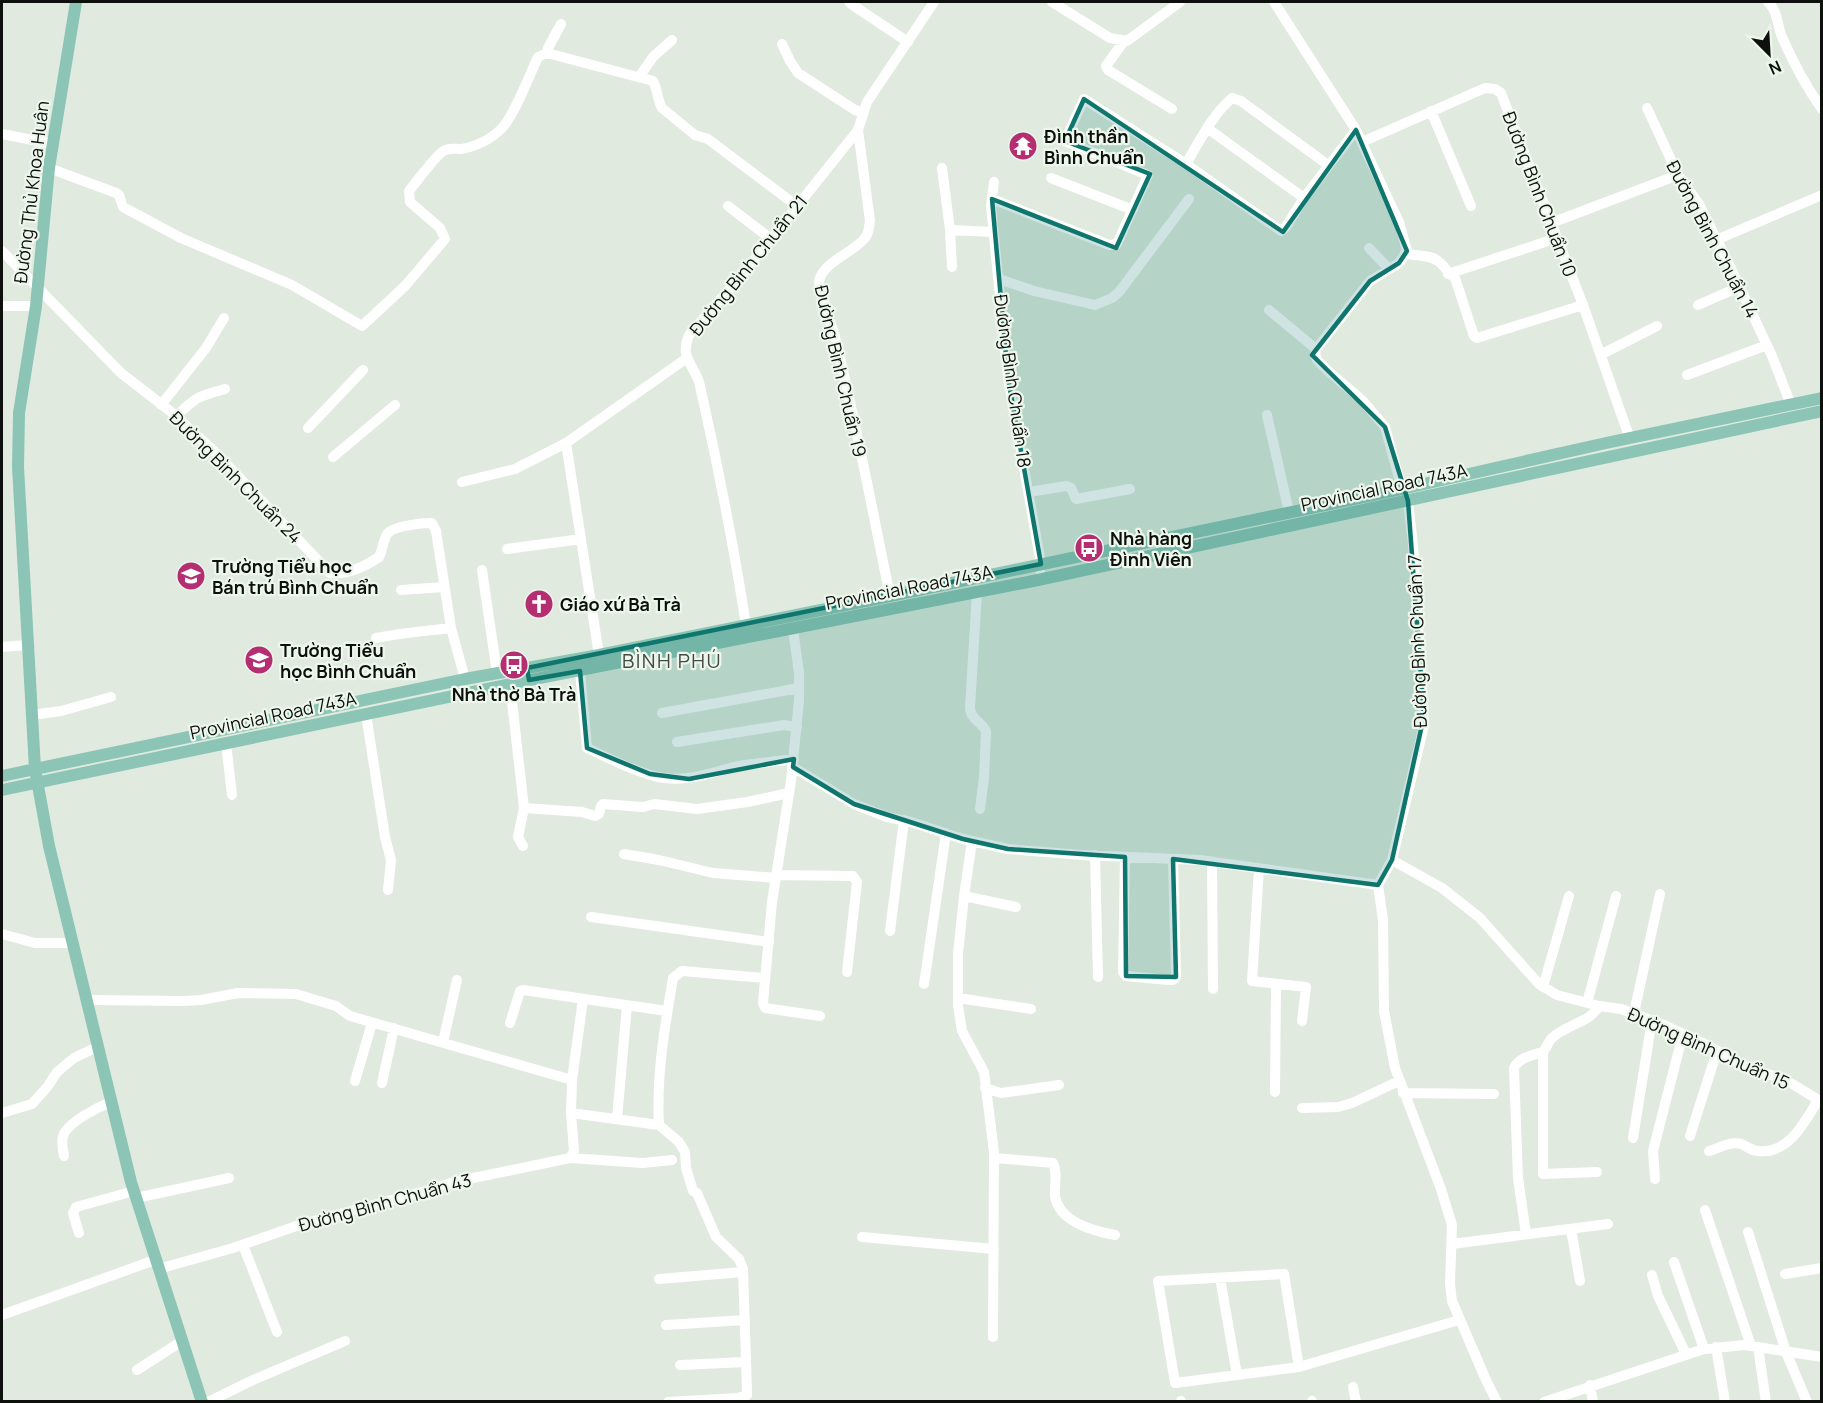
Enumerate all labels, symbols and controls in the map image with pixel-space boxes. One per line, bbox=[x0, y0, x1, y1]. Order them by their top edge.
north arrow bbox=[1739, 24, 1799, 84]
text: N bbox=[1765, 55, 1785, 80]
street label: Đường Thủ Khoa Huân bbox=[8, 99, 54, 285]
street label: Đường Bình Chuẩn 10 bbox=[1497, 108, 1583, 280]
place label: Đình thần Bình Chuẩn bbox=[1044, 124, 1144, 169]
temple icon: Đình thần Bình Chuẩn bbox=[1007, 130, 1039, 162]
street label: Đường Bình Chuẩn 14 bbox=[1661, 156, 1765, 322]
street label: Đường Bình Chuẩn 21 bbox=[684, 190, 812, 340]
street label: Đường Bình Chuẩn 19 bbox=[810, 283, 872, 459]
street label: Đường Bình Chuẩn 18 bbox=[989, 293, 1037, 469]
street label: Đường Bình Chuẩn 24 bbox=[165, 406, 307, 548]
street label: Provincial Road 743A bbox=[1299, 457, 1470, 516]
place label: Nhà hàng Đình Viên bbox=[1110, 526, 1192, 571]
bus stop icon: Nhà hàng Đình Viên bbox=[1073, 532, 1105, 564]
place label: Trường Tiểu học Bán trú Bình Chuẩn bbox=[212, 554, 378, 599]
street label: Đường Bình Chuẩn 17 bbox=[1402, 554, 1432, 728]
street label: Provincial Road 743A bbox=[823, 559, 995, 615]
school or university icon: Trường Tiểu học Bán trú Bình Chuẩn bbox=[175, 560, 207, 592]
church icon: Giáo xứ Bà Trà bbox=[523, 588, 555, 620]
place label: Giáo xứ Bà Trà bbox=[560, 592, 681, 616]
place label: Trường Tiểu học Bình Chuẩn bbox=[280, 638, 416, 683]
school or university icon: Trường Tiểu học Bình Chuẩn bbox=[243, 644, 275, 676]
district label: BÌNH PHÚ bbox=[622, 647, 722, 674]
bus stop icon: Nhà thờ Bà Trà bbox=[498, 649, 530, 681]
place label: Nhà thờ Bà Trà bbox=[452, 682, 576, 706]
street label: Provincial Road 743A bbox=[188, 685, 359, 744]
street label: Đường Bình Chuẩn 15 bbox=[1624, 1001, 1794, 1095]
street label: Đường Bình Chuẩn 43 bbox=[296, 1167, 474, 1237]

